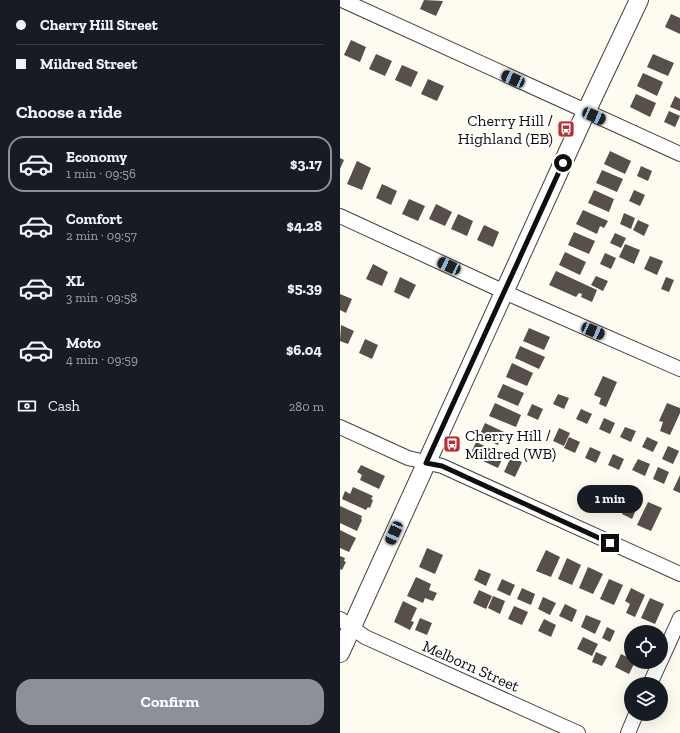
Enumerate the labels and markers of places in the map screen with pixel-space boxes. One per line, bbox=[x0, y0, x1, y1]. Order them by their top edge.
place label: Cherry Hill / Highland (EB) bbox=[458, 111, 554, 148]
bus stop icon: Cherry Hill / Highland (EB) bbox=[556, 119, 576, 139]
place label: Cherry Hill / Mildred (WB) bbox=[465, 426, 556, 463]
bus stop icon: Cherry Hill / Mildred (WB) bbox=[442, 434, 462, 454]

